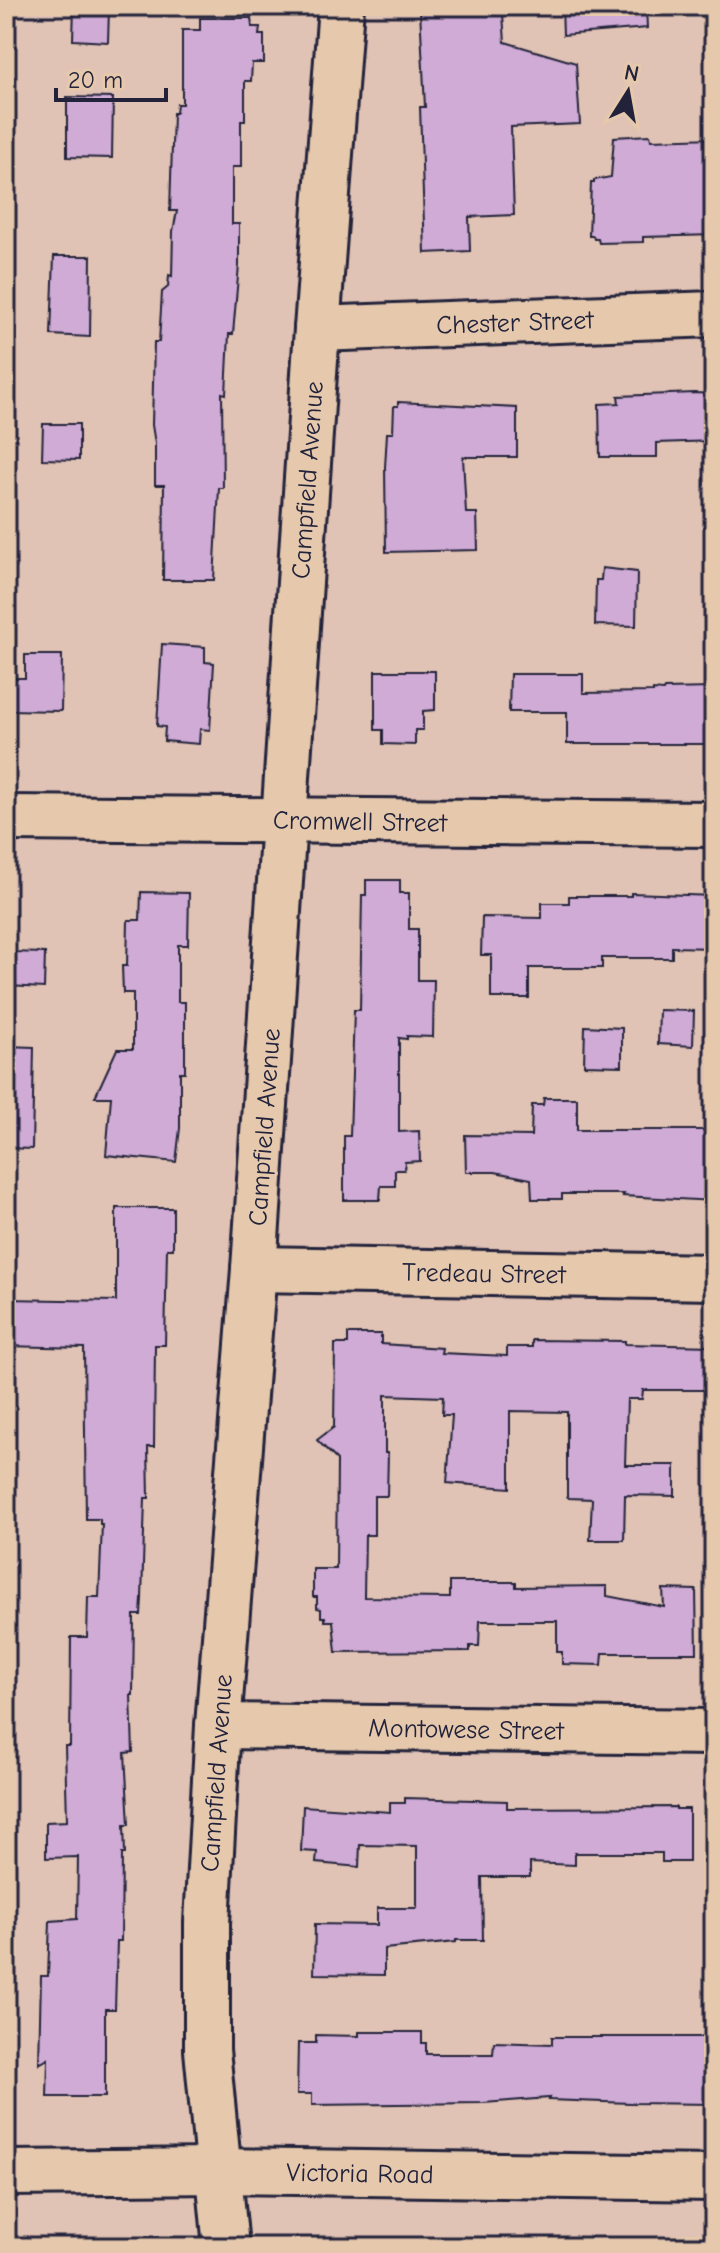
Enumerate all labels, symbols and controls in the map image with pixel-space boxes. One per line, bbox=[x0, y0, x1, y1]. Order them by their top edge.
scale bar bbox=[56, 52, 166, 102]
north arrow bbox=[588, 52, 668, 132]
text: N bbox=[622, 59, 641, 87]
text: 20 m bbox=[68, 66, 123, 94]
street label: Chester Street bbox=[436, 305, 596, 341]
street label: Campfield Avenue bbox=[286, 380, 330, 580]
street label: Cromwell Street bbox=[273, 805, 449, 839]
street label: Campfield Avenue bbox=[243, 1027, 287, 1227]
street label: Tredeau Street bbox=[402, 1258, 568, 1290]
street label: Campfield Avenue bbox=[195, 1673, 239, 1873]
street label: Montowese Street bbox=[368, 1713, 566, 1747]
street label: Victoria Road bbox=[286, 2158, 434, 2190]

